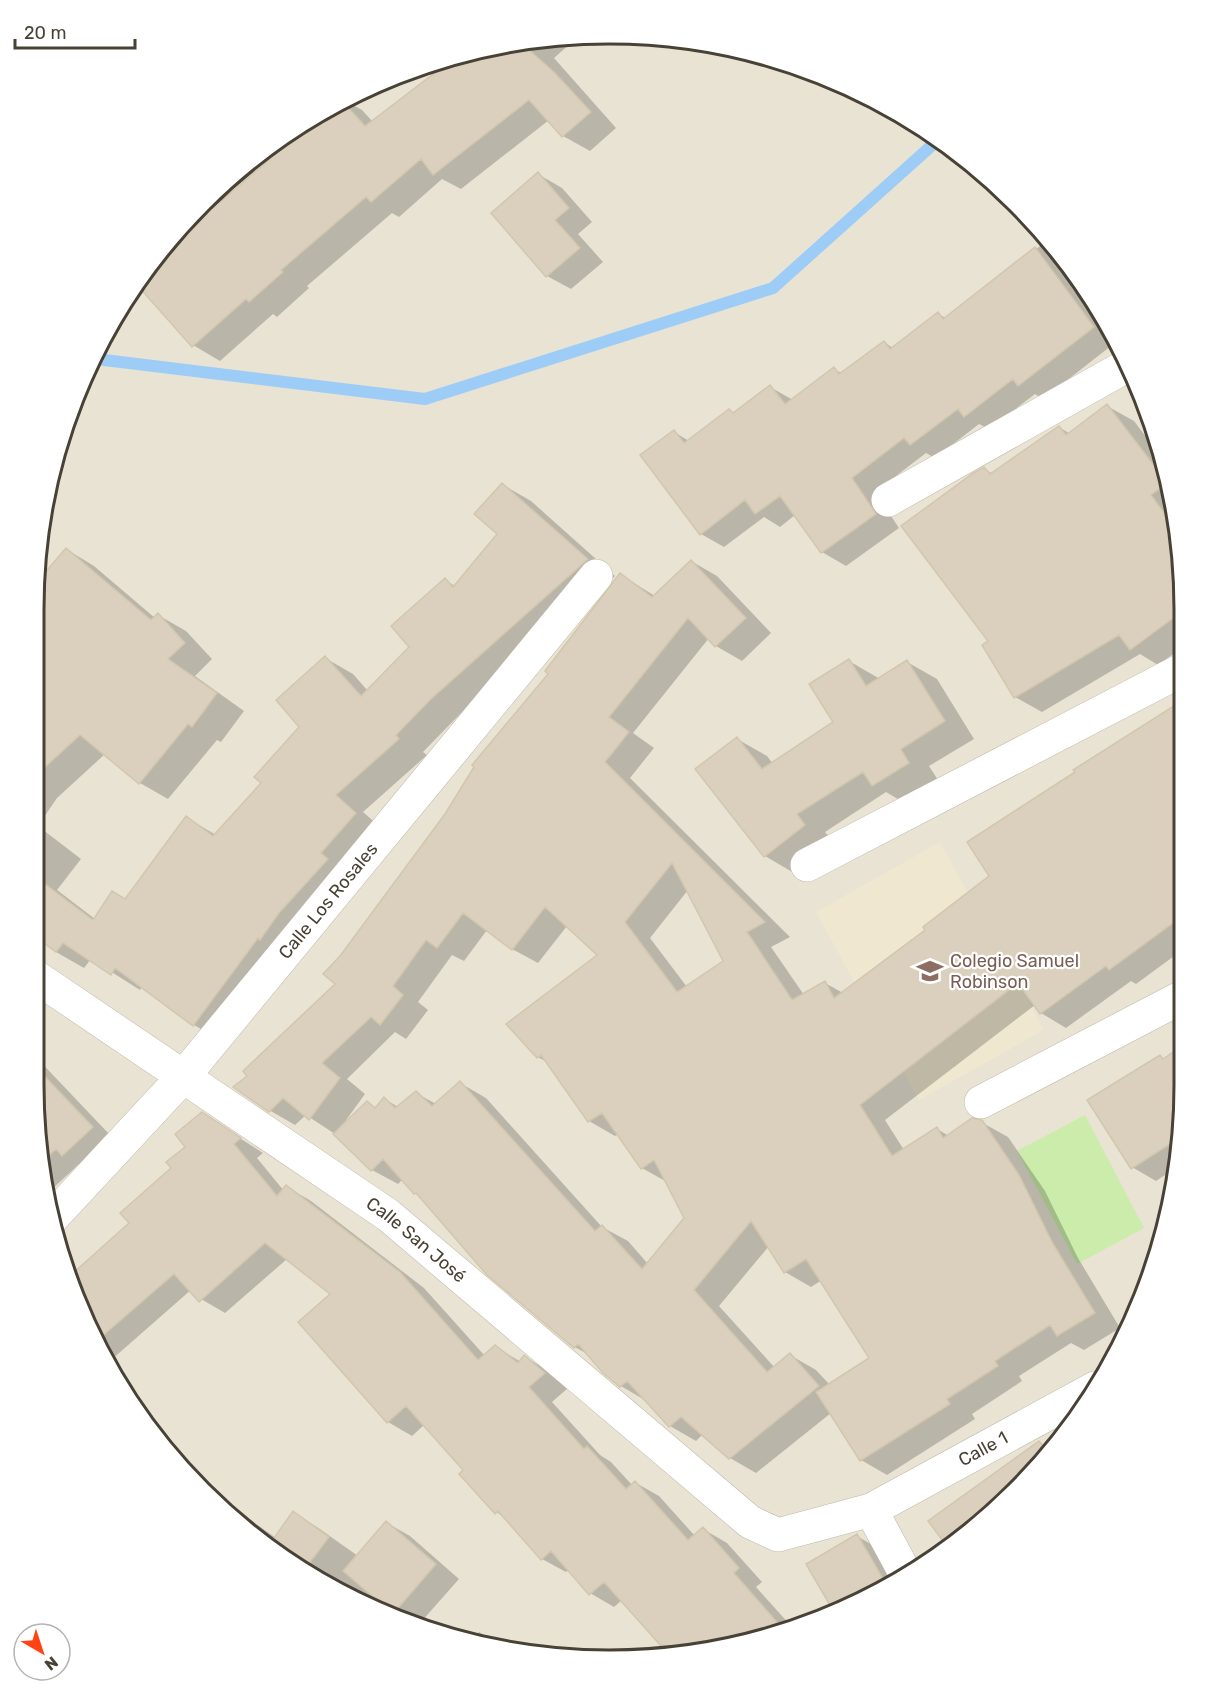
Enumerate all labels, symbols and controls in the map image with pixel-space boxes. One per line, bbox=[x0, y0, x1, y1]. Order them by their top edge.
scale bar bbox=[15, 12, 135, 50]
text: 20 m bbox=[24, 22, 66, 44]
street label: Calle Los Rosales bbox=[274, 838, 382, 963]
place label: Colegio Samuel Robinson bbox=[950, 950, 1079, 993]
school or university icon: Colegio Samuel Robinson bbox=[915, 956, 945, 986]
street label: Calle San José bbox=[362, 1193, 471, 1287]
street label: Calle 1 bbox=[955, 1427, 1012, 1471]
north arrow bbox=[12, 1622, 72, 1682]
text: N bbox=[41, 1652, 62, 1674]

